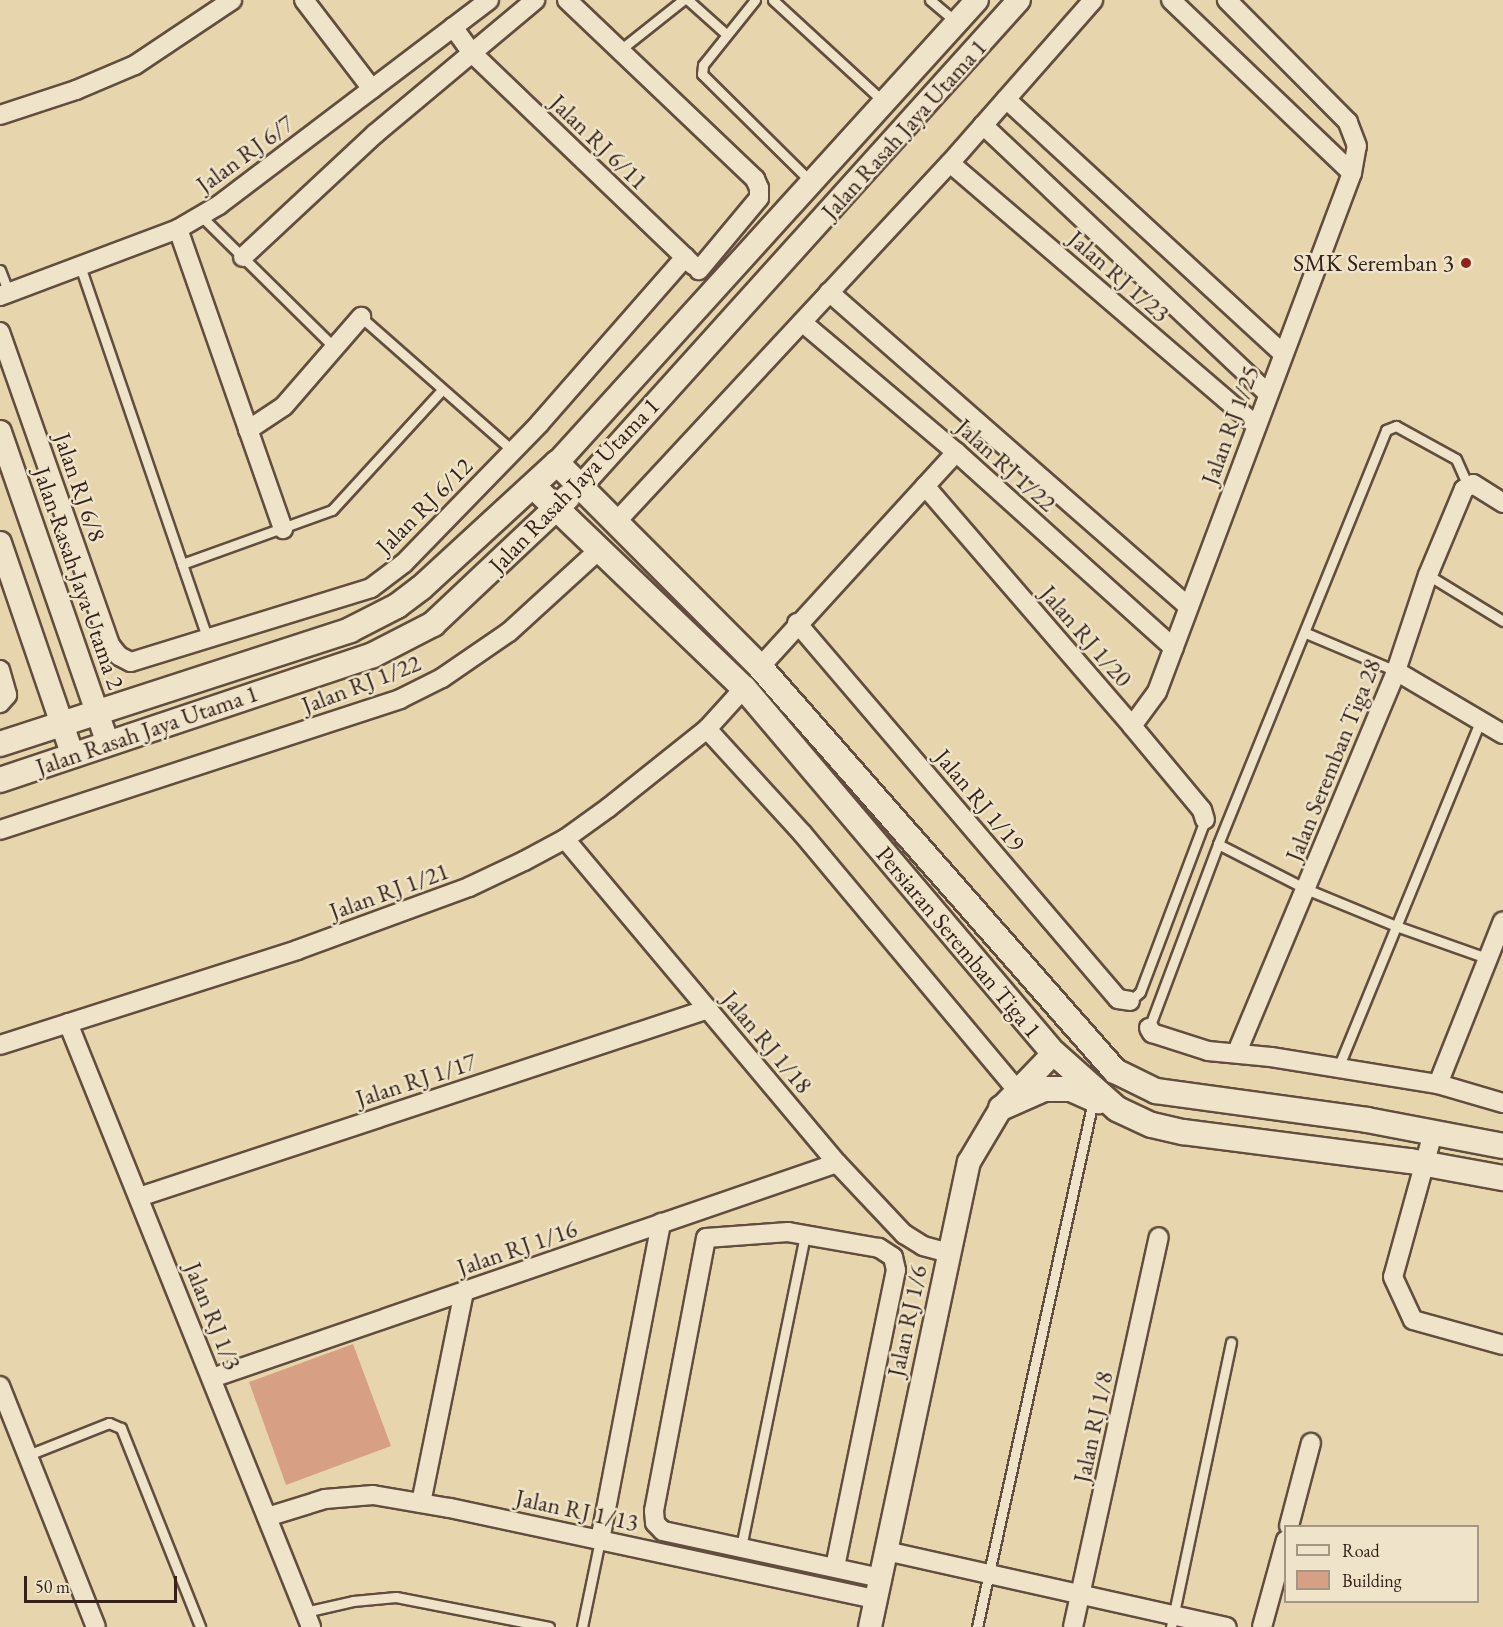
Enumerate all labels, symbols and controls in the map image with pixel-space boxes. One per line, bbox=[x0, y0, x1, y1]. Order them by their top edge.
street label: Jalan Rasah Jaya Utama 1 bbox=[815, 33, 993, 225]
street label: Jalan RJ 6/11 bbox=[544, 88, 654, 196]
street label: Jalan RJ 6/7 bbox=[191, 109, 299, 199]
street label: Jalan RJ 1/23 bbox=[1062, 224, 1176, 328]
place label: SMK Seremban 3 bbox=[1293, 249, 1454, 277]
marker: SMK Seremban 3 bbox=[1459, 256, 1473, 270]
street label: Jalan RJ 1/25 bbox=[1195, 361, 1265, 489]
street label: Jalan Rasah Jaya Utama 1 bbox=[483, 391, 665, 579]
street label: Jalan RJ 1/22 bbox=[950, 413, 1062, 517]
street label: Jalan RJ 6/8 bbox=[48, 429, 112, 545]
street label: Jalan RJ 6/12 bbox=[370, 452, 478, 560]
street label: Jalan Rasah Jaya Utama 2 bbox=[27, 463, 131, 693]
street label: Jalan RJ 1/20 bbox=[1034, 579, 1138, 693]
street label: Jalan RJ 1/22 bbox=[298, 648, 424, 720]
street label: Jalan Seremban Tiga 28 bbox=[1279, 655, 1387, 865]
street label: Jalan Rasah Jaya Utama 1 bbox=[32, 678, 262, 782]
street label: Jalan RJ 1/19 bbox=[929, 743, 1031, 857]
street label: Persiaran Seremban Tiga 1 bbox=[870, 840, 1048, 1044]
street label: Jalan RJ 1/21 bbox=[325, 856, 453, 926]
street label: Jalan RJ 1/18 bbox=[716, 985, 818, 1099]
street label: Jalan RJ 1/17 bbox=[352, 1047, 480, 1113]
street label: Jalan RJ 1/16 bbox=[453, 1214, 581, 1282]
street label: Jalan RJ 1/3 bbox=[178, 1258, 248, 1374]
street label: Jalan RJ 1/6 bbox=[881, 1263, 933, 1379]
street label: Jalan RJ 1/8 bbox=[1067, 1369, 1119, 1485]
street label: Jalan RJ 1/13 bbox=[513, 1483, 641, 1537]
legend bbox=[1284, 1525, 1479, 1603]
text: Road bbox=[1342, 1539, 1380, 1562]
scale bar bbox=[27, 1564, 180, 1602]
text: Building bbox=[1342, 1569, 1402, 1592]
text: 50 m bbox=[35, 1575, 70, 1598]

